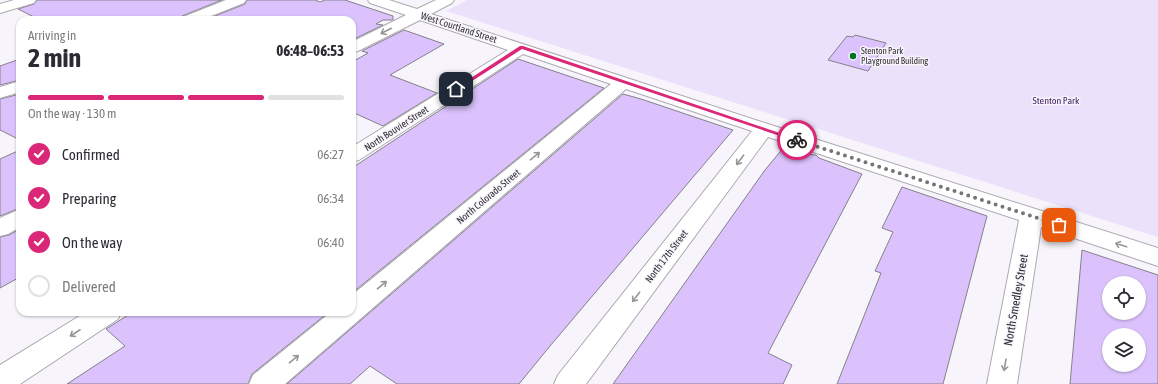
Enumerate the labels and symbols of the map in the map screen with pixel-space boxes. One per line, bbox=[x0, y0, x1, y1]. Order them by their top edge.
street label: West Courtland Street bbox=[419, 10, 498, 45]
one-way arrow bbox=[380, 28, 392, 35]
place label: Stenton Park Playground Building bbox=[861, 46, 928, 66]
marker: Stenton Park Playground Building bbox=[848, 51, 858, 61]
pin bbox=[439, 72, 473, 106]
park label: Stenton Park bbox=[1033, 95, 1080, 106]
street label: North Bouvier Street bbox=[362, 104, 430, 153]
courier bbox=[777, 120, 817, 160]
one-way arrow bbox=[530, 152, 540, 161]
one-way arrow bbox=[736, 154, 744, 165]
street label: North Colorado Street bbox=[454, 167, 522, 226]
pin bbox=[1042, 208, 1076, 242]
street label: North 17th Street bbox=[643, 228, 690, 285]
one-way arrow bbox=[1114, 241, 1127, 248]
street label: North Smedley Street bbox=[1001, 252, 1031, 347]
one-way arrow bbox=[377, 281, 387, 290]
one-way arrow bbox=[631, 291, 640, 302]
one-way arrow bbox=[70, 329, 81, 337]
one-way arrow bbox=[288, 354, 299, 363]
one-way arrow bbox=[1001, 358, 1009, 371]

